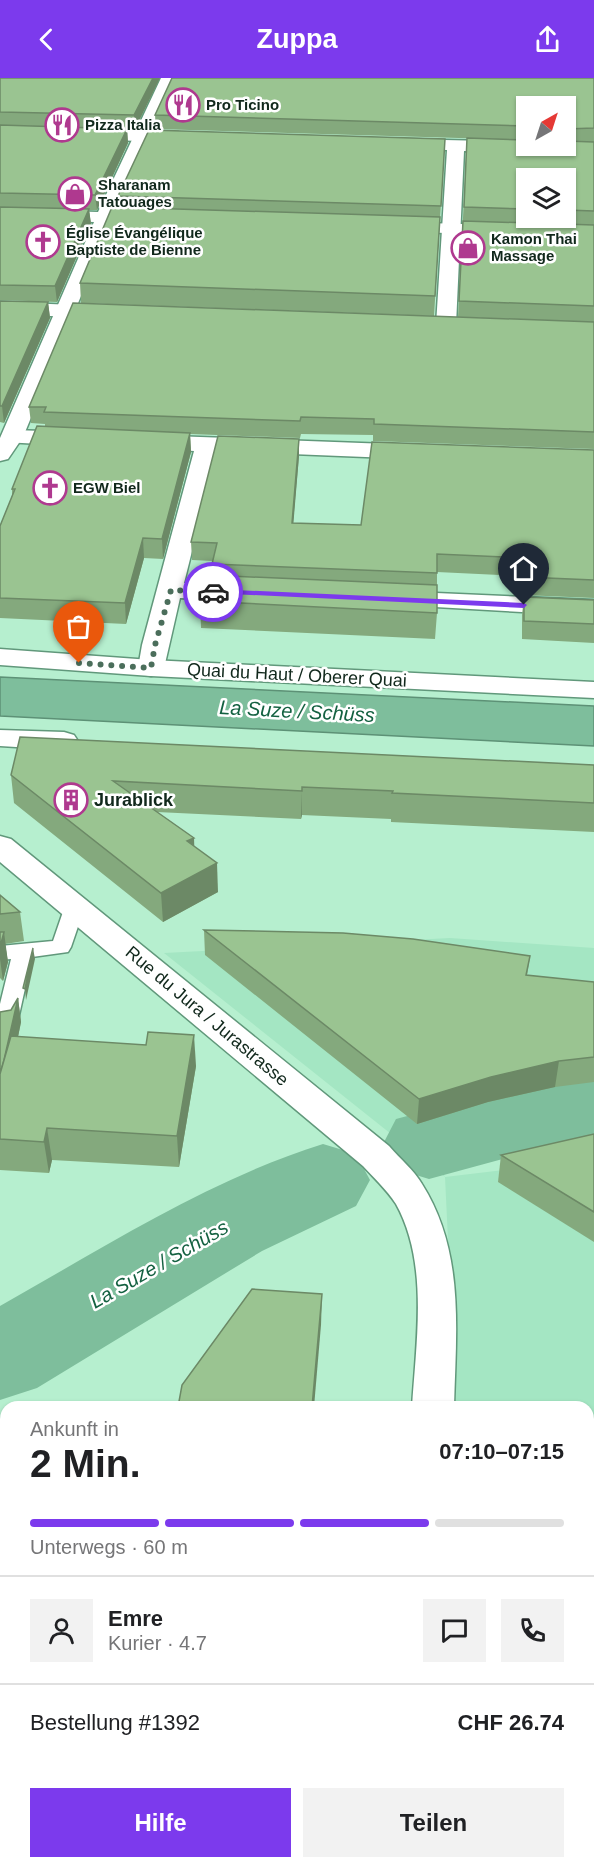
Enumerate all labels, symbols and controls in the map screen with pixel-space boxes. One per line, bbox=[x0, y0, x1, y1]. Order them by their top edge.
icon: back bbox=[30, 23, 63, 56]
icon: share bbox=[531, 23, 564, 56]
text: Zuppa bbox=[257, 24, 338, 54]
restaurant icon: Pro Ticino bbox=[165, 87, 201, 123]
place label: Pro Ticino bbox=[206, 96, 279, 113]
north arrow bbox=[516, 96, 576, 156]
map controls bbox=[516, 96, 576, 228]
restaurant icon: Pizza Italia bbox=[44, 107, 80, 143]
place label: Pizza Italia bbox=[85, 116, 162, 133]
button: layers bbox=[516, 168, 576, 228]
shop icon: Sharanam Tatouages bbox=[57, 176, 93, 212]
place label: Sharanam Tatouages bbox=[98, 176, 172, 210]
church icon: Église Évangélique Baptiste de Bienne bbox=[25, 224, 61, 260]
place label: Église Évangélique Baptiste de Bienne bbox=[66, 224, 203, 258]
shop icon: Kamon Thai Massage bbox=[450, 230, 486, 266]
place label: Kamon Thai Massage bbox=[491, 230, 577, 264]
church icon: EGW Biel bbox=[32, 470, 68, 506]
place label: EGW Biel bbox=[73, 479, 141, 496]
pin bbox=[498, 543, 549, 605]
icon: home bbox=[507, 552, 540, 585]
courier bbox=[183, 562, 243, 622]
icon: car bbox=[197, 576, 230, 609]
pin bbox=[53, 601, 104, 663]
icon: bag bbox=[62, 610, 95, 643]
street label: Quai du Haut / Oberer Quai bbox=[187, 659, 407, 691]
water label: La Suze / Schüss bbox=[219, 696, 375, 726]
building icon: Jurablick bbox=[53, 782, 89, 818]
place label: Jurablick bbox=[94, 790, 174, 810]
street label: Rue du Jura / Jurastrasse bbox=[122, 942, 292, 1090]
water label: La Suze / Schüss bbox=[86, 1216, 232, 1312]
text: Ankunft in bbox=[30, 1418, 119, 1440]
text: 07:10–07:15 bbox=[439, 1439, 564, 1464]
text: 2 Min. bbox=[30, 1442, 141, 1485]
text: Unterwegs · 60 m bbox=[30, 1536, 188, 1558]
button: person bbox=[30, 1599, 93, 1662]
button: chat bbox=[423, 1599, 486, 1662]
button: phone bbox=[501, 1599, 564, 1662]
text: Emre bbox=[108, 1606, 163, 1631]
text: Kurier · 4.7 bbox=[108, 1632, 207, 1654]
text: Bestellung #1392 bbox=[30, 1710, 200, 1735]
text: CHF 26.74 bbox=[458, 1710, 564, 1735]
button: Hilfe bbox=[30, 1788, 291, 1857]
button: Teilen bbox=[303, 1788, 564, 1857]

